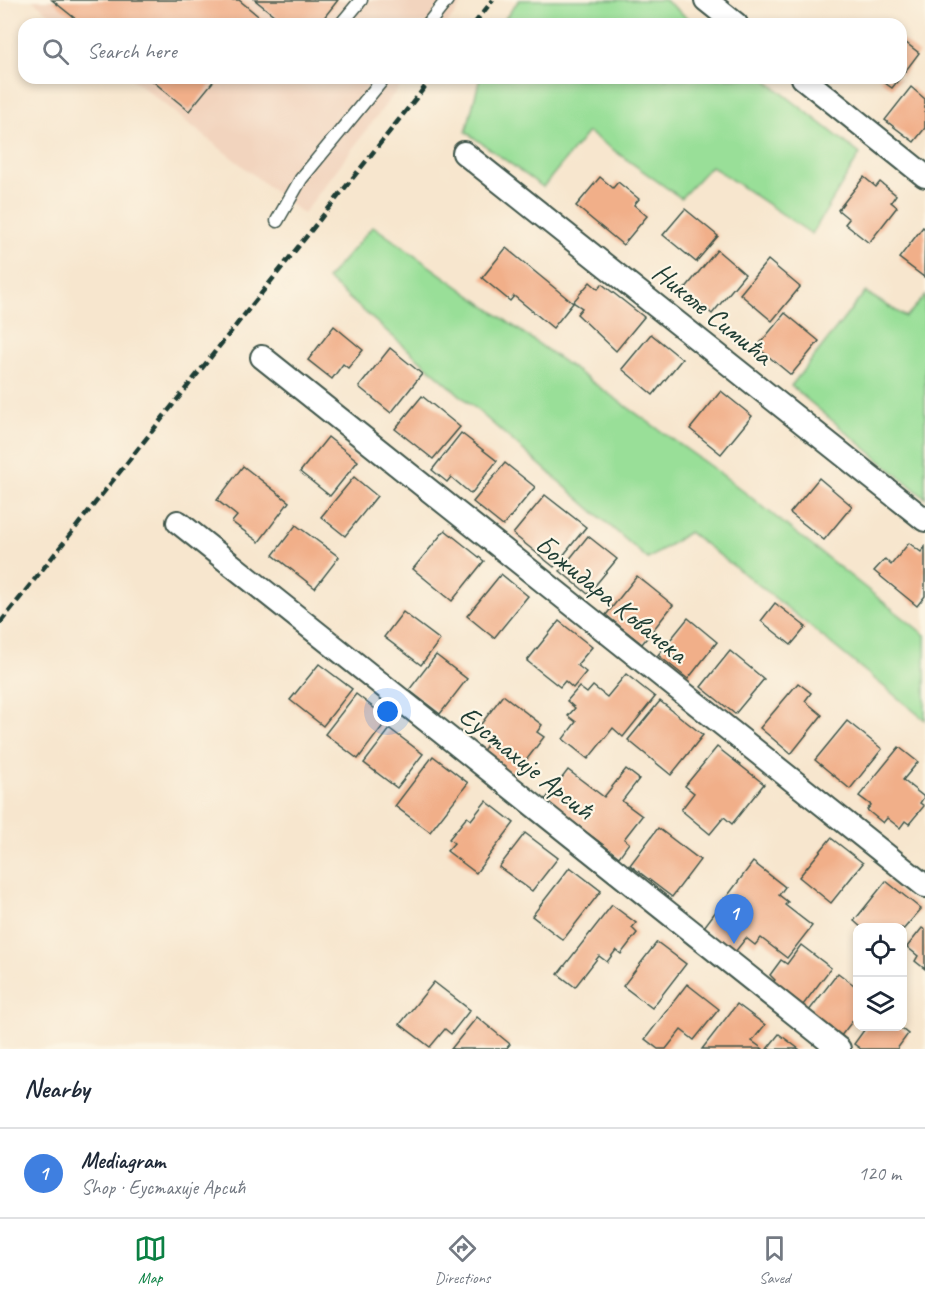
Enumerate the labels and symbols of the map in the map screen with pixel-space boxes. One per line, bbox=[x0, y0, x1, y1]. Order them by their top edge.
street label: Николе Симића bbox=[646, 254, 781, 373]
street label: Божидара Ковачека bbox=[528, 526, 696, 672]
your location bbox=[373, 697, 402, 726]
street label: Еустахије Арсић bbox=[452, 698, 603, 829]
pin: 1 bbox=[714, 894, 754, 944]

